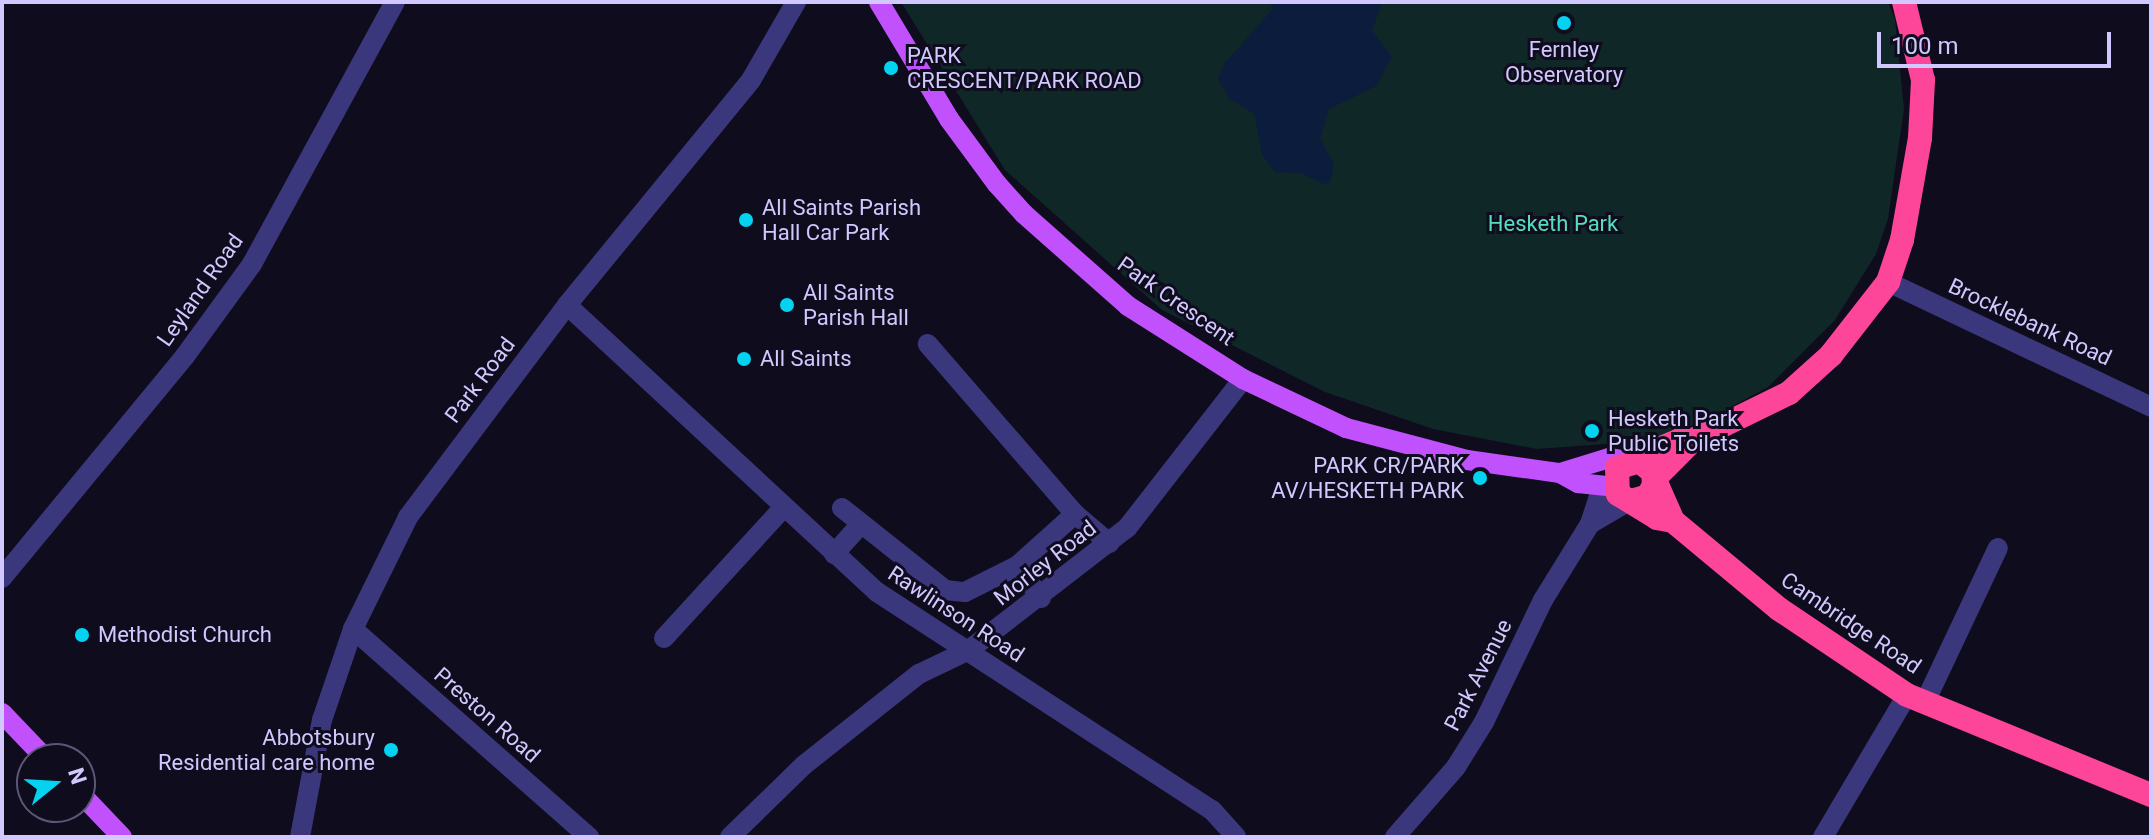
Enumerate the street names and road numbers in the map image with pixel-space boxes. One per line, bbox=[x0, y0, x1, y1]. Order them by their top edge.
street label: Leyland Road bbox=[151, 229, 249, 351]
street label: Park Crescent bbox=[1112, 251, 1240, 351]
street label: Brocklebank Road bbox=[1944, 273, 2116, 371]
street label: Park Road bbox=[439, 332, 521, 428]
street label: Morley Road bbox=[989, 515, 1101, 611]
street label: Rawlinson Road bbox=[883, 560, 1029, 668]
street label: Cambridge Road bbox=[1776, 566, 1926, 680]
street label: Park Avenue bbox=[1439, 615, 1517, 735]
street label: Preston Road bbox=[429, 662, 545, 768]

